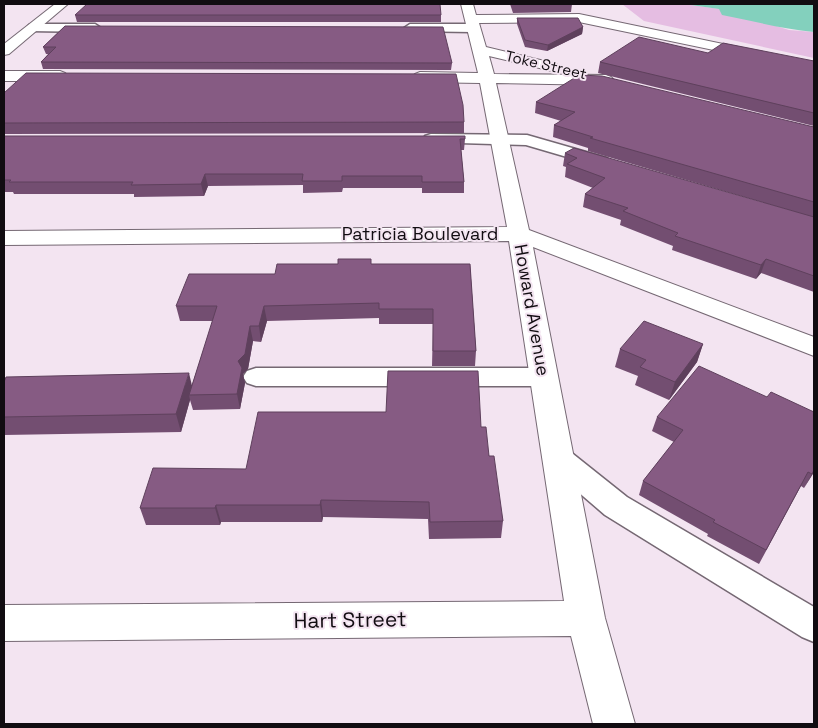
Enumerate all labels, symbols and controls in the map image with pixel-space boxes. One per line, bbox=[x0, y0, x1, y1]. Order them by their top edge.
street label: Toke Street bbox=[504, 46, 589, 83]
street label: Patricia Boulevard bbox=[342, 222, 498, 245]
street label: Howard Avenue bbox=[510, 242, 555, 378]
street label: Hart Street bbox=[293, 605, 407, 634]

